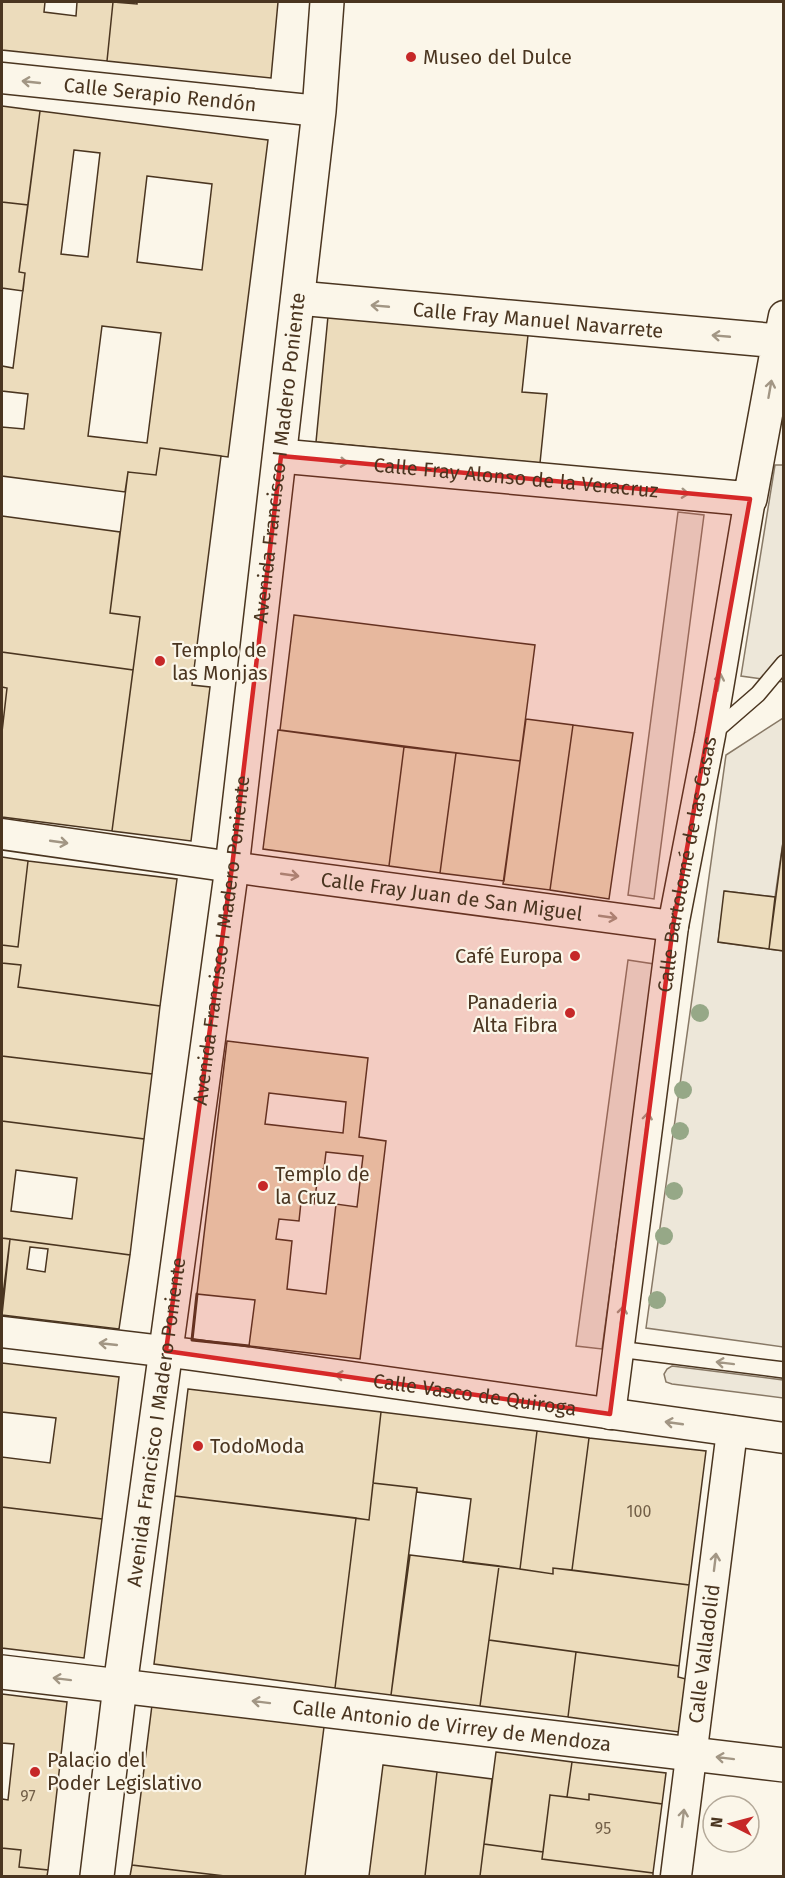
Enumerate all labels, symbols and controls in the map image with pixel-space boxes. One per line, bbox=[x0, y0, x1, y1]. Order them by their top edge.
place label: Museo del Dulce bbox=[423, 45, 572, 69]
marker: Museo del Dulce bbox=[404, 50, 418, 64]
street label: Calle Serapio Rendón bbox=[63, 73, 258, 116]
one-way arrow bbox=[22, 76, 42, 87]
street label: Avenida Francisco I Madero Poniente bbox=[248, 291, 310, 624]
street label: Calle Fray Manuel Navarrete bbox=[412, 297, 664, 343]
one-way arrow bbox=[371, 300, 391, 311]
one-way arrow bbox=[711, 330, 731, 341]
one-way arrow bbox=[765, 380, 776, 400]
street label: Calle Fray Alonso de la Veracruz bbox=[373, 453, 660, 503]
one-way arrow bbox=[329, 457, 348, 468]
one-way arrow bbox=[669, 488, 689, 499]
place label: Templo de las Monjas bbox=[172, 638, 268, 685]
marker: Templo de las Monjas bbox=[153, 654, 167, 668]
one-way arrow bbox=[713, 673, 724, 693]
street label: Calle Bartolomé de las Casas bbox=[653, 734, 721, 994]
street label: Avenida Francisco I Madero Poniente bbox=[188, 774, 254, 1107]
one-way arrow bbox=[49, 836, 69, 847]
street label: Calle Fray Juan de San Miguel bbox=[319, 867, 584, 926]
one-way arrow bbox=[280, 870, 299, 881]
one-way arrow bbox=[598, 912, 618, 923]
place label: Café Europa bbox=[455, 944, 563, 968]
marker: Café Europa bbox=[568, 949, 582, 963]
place label: Panaderia Alta Fibra bbox=[467, 990, 558, 1037]
marker: Panaderia Alta Fibra bbox=[563, 1006, 577, 1020]
one-way arrow bbox=[642, 1112, 653, 1132]
place label: Templo de la Cruz bbox=[275, 1162, 370, 1209]
marker: Templo de la Cruz bbox=[256, 1179, 270, 1193]
street label: Avenida Francisco I Madero Poniente bbox=[122, 1256, 191, 1588]
one-way arrow bbox=[617, 1305, 628, 1325]
one-way arrow bbox=[99, 1338, 119, 1349]
one-way arrow bbox=[716, 1357, 736, 1368]
street label: Calle Vasco de Quiroga bbox=[372, 1368, 578, 1421]
one-way arrow bbox=[334, 1371, 354, 1382]
one-way arrow bbox=[665, 1418, 684, 1429]
place label: TodoModa bbox=[210, 1434, 305, 1458]
marker: TodoModa bbox=[191, 1439, 205, 1453]
house number: 100 bbox=[627, 1502, 651, 1521]
one-way arrow bbox=[710, 1553, 721, 1573]
street label: Calle Valladolid bbox=[683, 1583, 725, 1725]
one-way arrow bbox=[53, 1673, 73, 1684]
street label: Calle Antonio de Virrey de Mendoza bbox=[291, 1695, 613, 1756]
one-way arrow bbox=[251, 1697, 271, 1708]
place label: Palacio del Poder Legislativo bbox=[47, 1748, 202, 1795]
one-way arrow bbox=[716, 1753, 736, 1764]
marker: Palacio del Poder Legislativo bbox=[28, 1765, 42, 1779]
house number: 97 bbox=[20, 1787, 36, 1806]
north arrow bbox=[701, 1794, 761, 1854]
one-way arrow bbox=[678, 1809, 689, 1829]
text: N bbox=[707, 1816, 727, 1829]
house number: 95 bbox=[595, 1819, 611, 1838]

